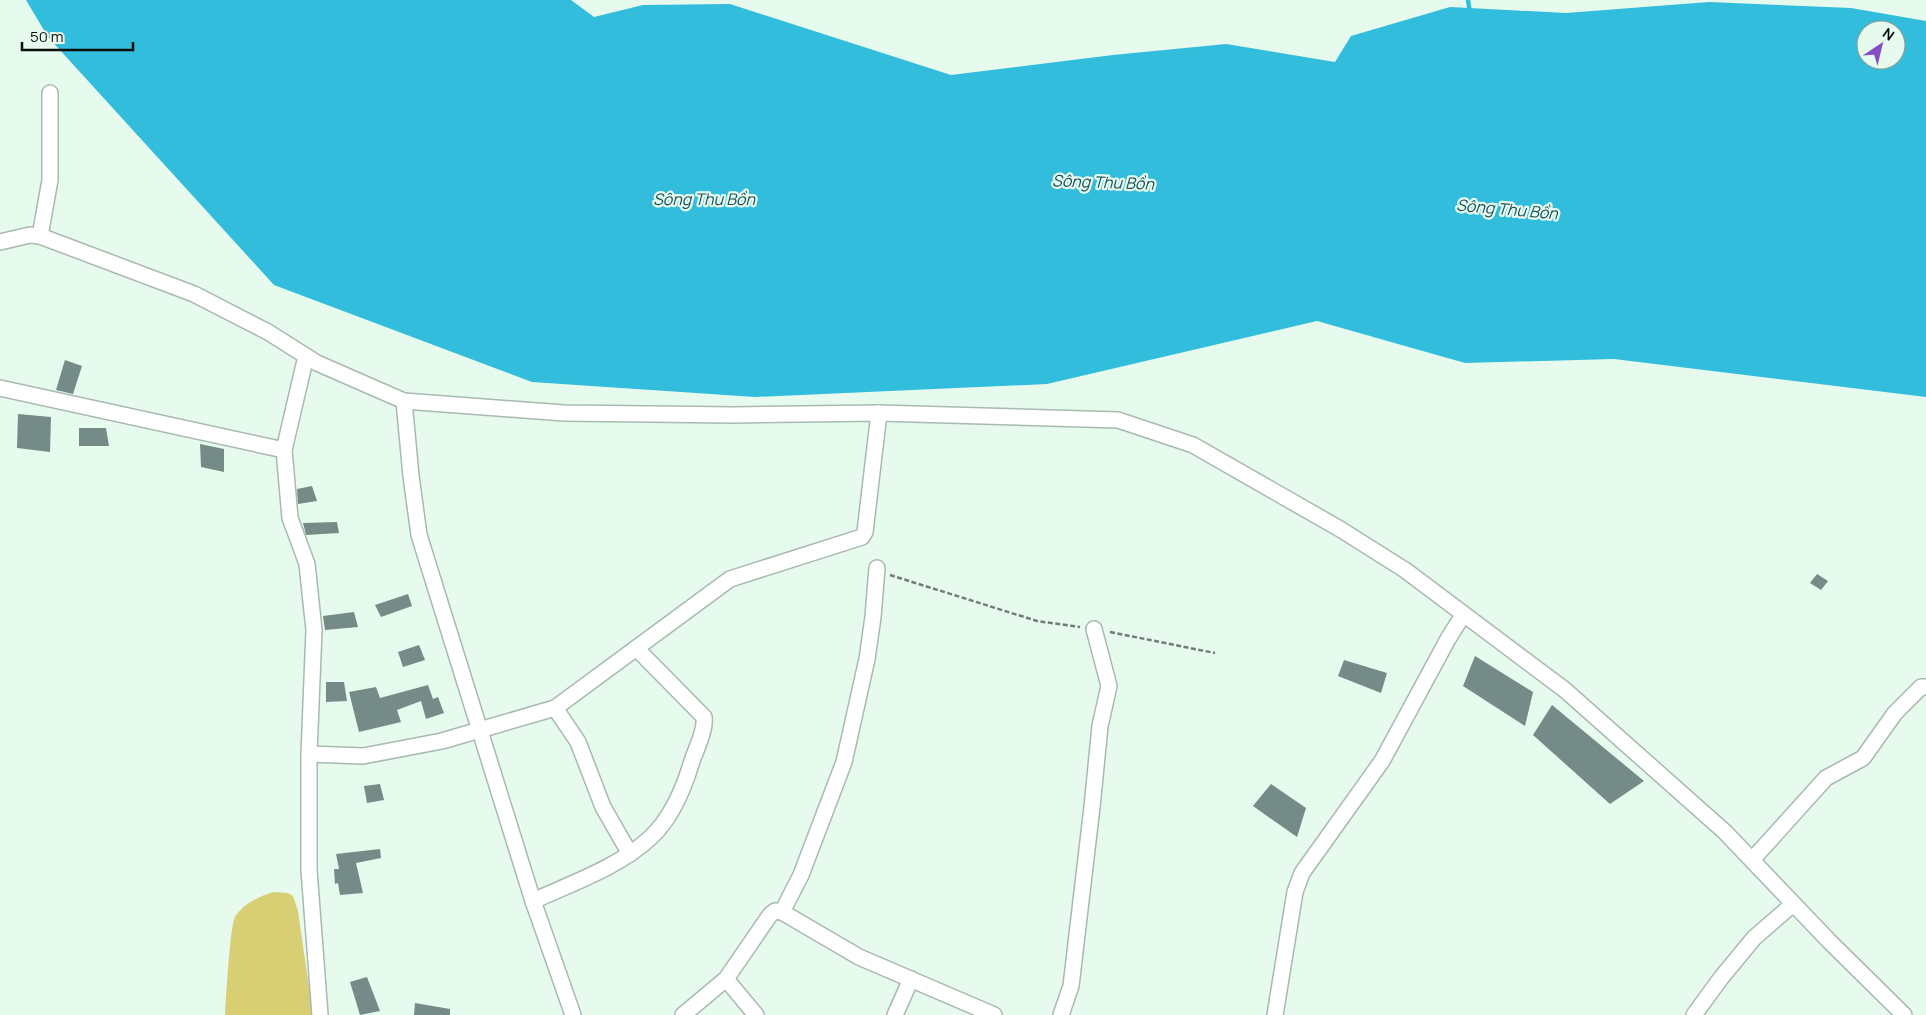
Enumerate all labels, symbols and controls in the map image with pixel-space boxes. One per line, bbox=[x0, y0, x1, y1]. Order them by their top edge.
scale bar bbox=[22, 20, 134, 52]
north arrow bbox=[1856, 20, 1906, 70]
text: N bbox=[1879, 23, 1898, 45]
text: 50 m bbox=[30, 26, 64, 47]
water label: Sông Thu Bồn bbox=[1052, 169, 1155, 195]
water label: Sông Thu Bồn bbox=[653, 188, 756, 210]
water label: Sông Thu Bồn bbox=[1455, 194, 1559, 224]

